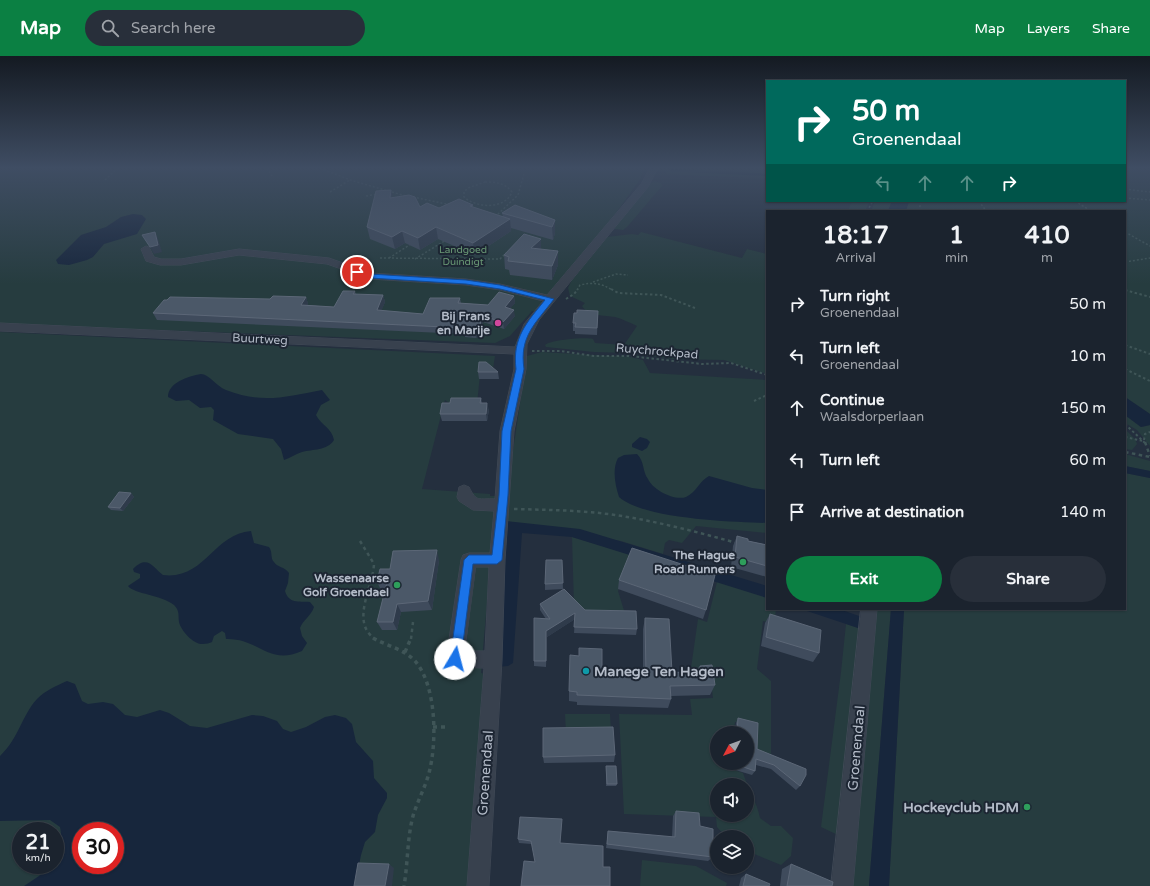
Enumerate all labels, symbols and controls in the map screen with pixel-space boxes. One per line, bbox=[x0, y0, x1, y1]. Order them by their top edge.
search box bbox=[85, 10, 365, 46]
text: Map bbox=[20, 17, 61, 39]
icon: search bbox=[99, 17, 121, 39]
text: Search here bbox=[131, 19, 215, 37]
text: Map bbox=[975, 20, 1005, 37]
text: Layers bbox=[1027, 20, 1070, 37]
text: Share bbox=[1092, 20, 1130, 37]
text: 50 m bbox=[852, 94, 920, 128]
icon: right bbox=[786, 96, 838, 148]
text: Groenendaal bbox=[852, 128, 962, 150]
icon: left bbox=[872, 172, 894, 194]
icon: ahead bbox=[914, 172, 936, 194]
icon: ahead bbox=[956, 172, 978, 194]
icon: right bbox=[998, 172, 1020, 194]
text: 18:17 bbox=[822, 221, 889, 250]
text: 1 bbox=[949, 221, 964, 250]
text: 410 bbox=[1024, 221, 1070, 250]
park label: Landgoed Duindigt bbox=[439, 244, 487, 268]
text: Arrival bbox=[835, 250, 876, 266]
text: min bbox=[945, 250, 968, 266]
text: m bbox=[1041, 250, 1053, 266]
pin bbox=[340, 255, 374, 289]
icon: arrive bbox=[346, 261, 368, 283]
text: Turn right bbox=[820, 287, 890, 305]
icon: right bbox=[786, 293, 808, 315]
text: 50 m bbox=[1069, 295, 1106, 313]
text: Groenendaal bbox=[820, 305, 899, 321]
place label: Bij Frans en Marije bbox=[437, 309, 490, 338]
marker: Bij Frans en Marije bbox=[493, 318, 503, 328]
street label: Buurtweg bbox=[232, 331, 288, 347]
text: Turn left bbox=[820, 339, 880, 357]
street label: Ruychrockpad bbox=[615, 340, 699, 362]
icon: left bbox=[786, 345, 808, 367]
text: 10 m bbox=[1069, 347, 1106, 365]
text: Groenendaal bbox=[820, 357, 899, 373]
text: Continue bbox=[820, 391, 884, 409]
icon: ahead bbox=[786, 397, 808, 419]
text: 150 m bbox=[1060, 399, 1106, 417]
text: Waalsdorperlaan bbox=[820, 409, 924, 425]
icon: left bbox=[786, 449, 808, 471]
text: Turn left bbox=[820, 451, 880, 469]
text: 60 m bbox=[1069, 451, 1106, 469]
icon: arrive bbox=[786, 501, 808, 523]
text: Arrive at destination bbox=[820, 503, 964, 521]
text: 140 m bbox=[1060, 503, 1106, 521]
place label: The Hague Road Runners bbox=[654, 548, 735, 576]
button: Exit bbox=[786, 556, 942, 602]
button: Share bbox=[950, 556, 1106, 602]
marker: The Hague Road Runners bbox=[738, 557, 748, 567]
place label: Wassenaarse Golf Groendael bbox=[303, 571, 389, 599]
marker: Wassenaarse Golf Groendael bbox=[392, 580, 402, 590]
position arrow bbox=[434, 638, 476, 680]
place label: Manege Ten Hagen bbox=[594, 663, 724, 680]
marker: Manege Ten Hagen bbox=[581, 666, 591, 676]
street label: Groenendaal bbox=[844, 705, 869, 791]
north arrow bbox=[710, 726, 754, 770]
map controls bbox=[710, 726, 754, 874]
street label: Groenendaal bbox=[474, 730, 497, 816]
button: sound bbox=[710, 778, 754, 822]
place label: Hockeyclub HDM bbox=[903, 799, 1019, 816]
marker: Hockeyclub HDM bbox=[1022, 802, 1032, 812]
speed limit sign: 30 bbox=[72, 822, 124, 874]
button: layers bbox=[710, 830, 754, 874]
text: 21 bbox=[25, 831, 51, 855]
text: km/h bbox=[25, 852, 51, 864]

